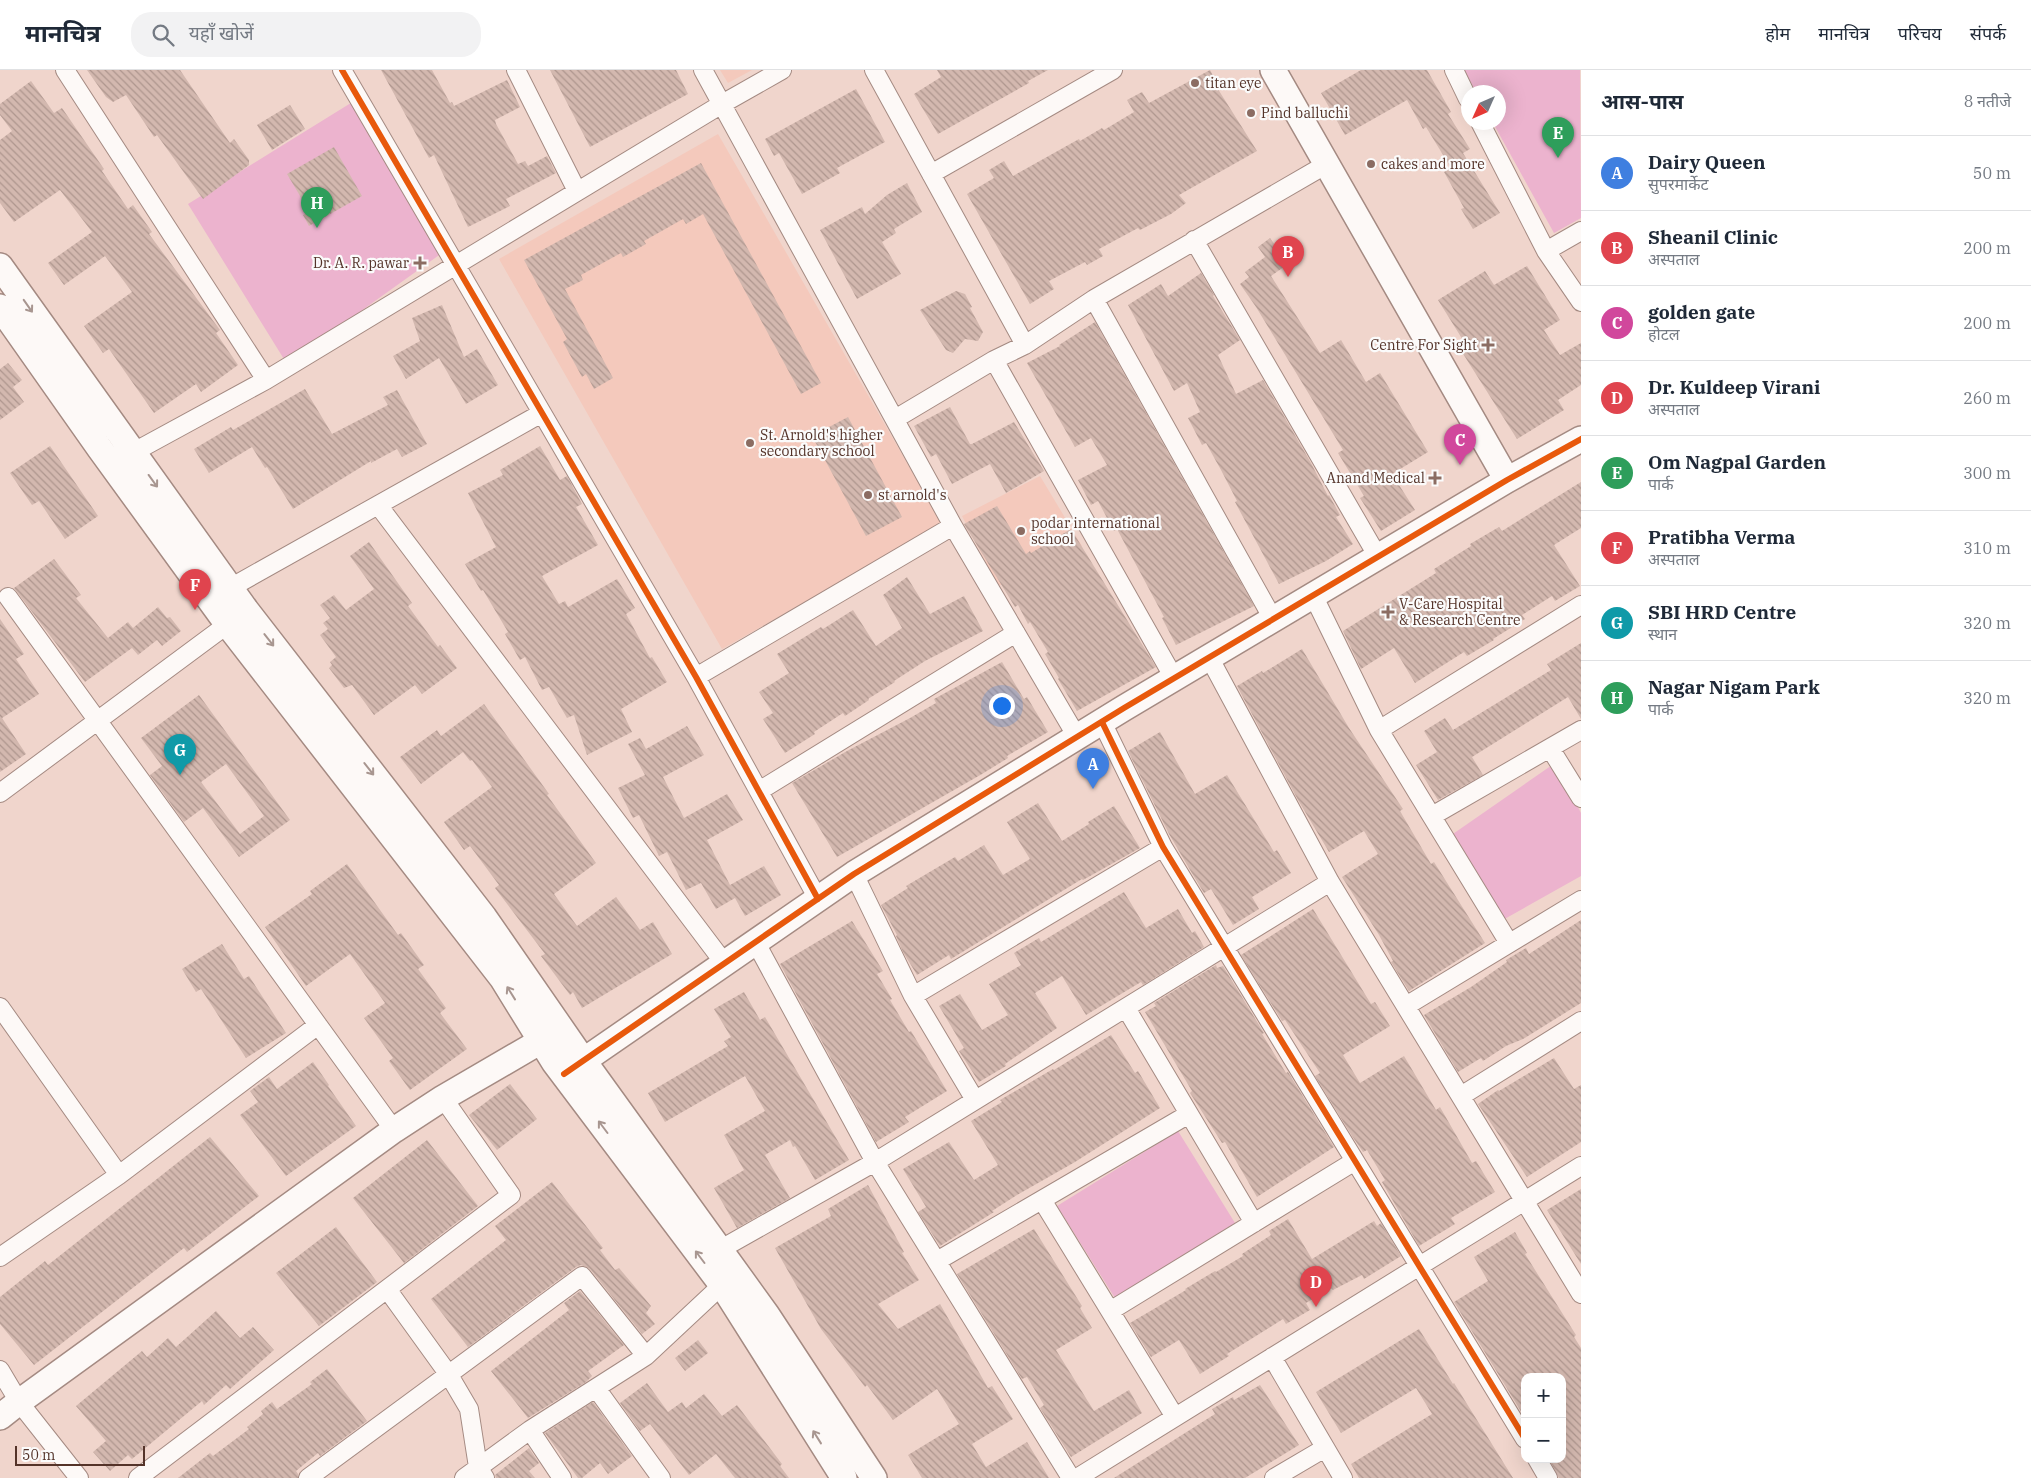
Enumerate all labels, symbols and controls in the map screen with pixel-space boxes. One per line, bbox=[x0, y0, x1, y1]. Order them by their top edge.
search box bbox=[131, 12, 481, 57]
text: मानचित्र bbox=[25, 17, 101, 49]
icon: search bbox=[149, 21, 177, 49]
text: यहाँ खोजें bbox=[189, 21, 254, 45]
text: होम bbox=[1765, 22, 1790, 45]
text: मानचित्र bbox=[1818, 22, 1870, 45]
text: परिचय bbox=[1898, 22, 1942, 45]
text: संपर्क bbox=[1970, 22, 2006, 45]
place label: titan eye bbox=[1205, 74, 1261, 92]
marker: titan eye bbox=[1189, 77, 1201, 89]
north arrow bbox=[1461, 85, 1506, 130]
text: आस-पास bbox=[1601, 87, 1684, 115]
text: 8 नतीजे bbox=[1964, 91, 2011, 111]
place label: Pind balluchi bbox=[1261, 104, 1348, 122]
marker: Pind balluchi bbox=[1245, 107, 1257, 119]
pin: E bbox=[1542, 117, 1574, 158]
text: Dairy Queen bbox=[1648, 150, 1766, 174]
place label: cakes and more bbox=[1381, 155, 1485, 173]
marker: cakes and more bbox=[1365, 158, 1377, 170]
text: A bbox=[1611, 163, 1623, 183]
text: 50 m bbox=[1973, 163, 2011, 183]
text: सुपरमार्केट bbox=[1648, 174, 1709, 194]
pin: H bbox=[301, 187, 333, 228]
text: Sheanil Clinic bbox=[1648, 225, 1778, 249]
pin: B bbox=[1272, 236, 1304, 277]
text: B bbox=[1611, 238, 1623, 258]
text: 200 m bbox=[1963, 238, 2011, 258]
text: अस्पताल bbox=[1648, 249, 1700, 269]
place label: Dr. A. R. pawar bbox=[313, 254, 410, 272]
marker: Dr. A. R. pawar bbox=[413, 256, 427, 270]
one-way arrow bbox=[23, 298, 33, 312]
text: golden gate bbox=[1648, 300, 1755, 324]
text: C bbox=[1612, 313, 1622, 333]
text: 200 m bbox=[1963, 313, 2011, 333]
text: होटल bbox=[1648, 324, 1680, 344]
place label: Centre For Sight bbox=[1370, 336, 1477, 354]
marker: Centre For Sight bbox=[1481, 338, 1495, 352]
text: Dr. Kuldeep Virani bbox=[1648, 375, 1820, 399]
text: D bbox=[1611, 388, 1623, 408]
text: 260 m bbox=[1963, 388, 2011, 408]
text: अस्पताल bbox=[1648, 399, 1700, 419]
pin: C bbox=[1444, 424, 1476, 465]
place label: St. Arnold's higher secondary school bbox=[760, 426, 883, 460]
marker: St. Arnold's higher secondary school bbox=[744, 437, 756, 449]
text: Om Nagpal Garden bbox=[1648, 450, 1826, 474]
text: E bbox=[1612, 463, 1622, 483]
text: 300 m bbox=[1963, 463, 2011, 483]
place label: Anand Medical bbox=[1326, 469, 1425, 487]
marker: Anand Medical bbox=[1429, 472, 1441, 484]
one-way arrow bbox=[148, 474, 158, 488]
text: पार्क bbox=[1648, 474, 1674, 494]
place label: st arnold's bbox=[878, 486, 947, 504]
marker: st arnold's bbox=[862, 489, 874, 501]
place label: podar international school bbox=[1031, 514, 1160, 548]
marker: podar international school bbox=[1015, 525, 1027, 537]
text: Pratibha Verma bbox=[1648, 525, 1795, 549]
text: F bbox=[1612, 538, 1622, 558]
text: 310 m bbox=[1963, 538, 2011, 558]
text: अस्पताल bbox=[1648, 549, 1700, 569]
pin: F bbox=[179, 569, 211, 610]
place label: V-Care Hospital & Research Centre bbox=[1399, 595, 1520, 629]
text: SBI HRD Centre bbox=[1648, 600, 1796, 624]
marker: V-Care Hospital & Research Centre bbox=[1381, 605, 1395, 619]
text: G bbox=[1611, 613, 1623, 633]
text: 320 m bbox=[1963, 613, 2011, 633]
text: स्थान bbox=[1648, 624, 1677, 644]
one-way arrow bbox=[264, 633, 274, 647]
text: Nagar Nigam Park bbox=[1648, 675, 1820, 699]
text: H bbox=[1611, 688, 1624, 708]
text: 320 m bbox=[1963, 688, 2011, 708]
your location bbox=[989, 693, 1015, 719]
text: पार्क bbox=[1648, 699, 1674, 719]
pin: G bbox=[164, 734, 196, 775]
pin: A bbox=[1077, 748, 1109, 789]
one-way arrow bbox=[363, 762, 374, 775]
one-way arrow bbox=[506, 986, 516, 1000]
one-way arrow bbox=[598, 1120, 608, 1134]
one-way arrow bbox=[695, 1251, 706, 1264]
pin: D bbox=[1300, 1266, 1332, 1307]
map controls bbox=[1521, 1373, 1566, 1463]
button: + bbox=[1521, 1373, 1566, 1418]
button: − bbox=[1521, 1418, 1566, 1463]
one-way arrow bbox=[812, 1430, 822, 1444]
scale bar bbox=[15, 1443, 145, 1466]
text: 50 m bbox=[22, 1446, 55, 1464]

